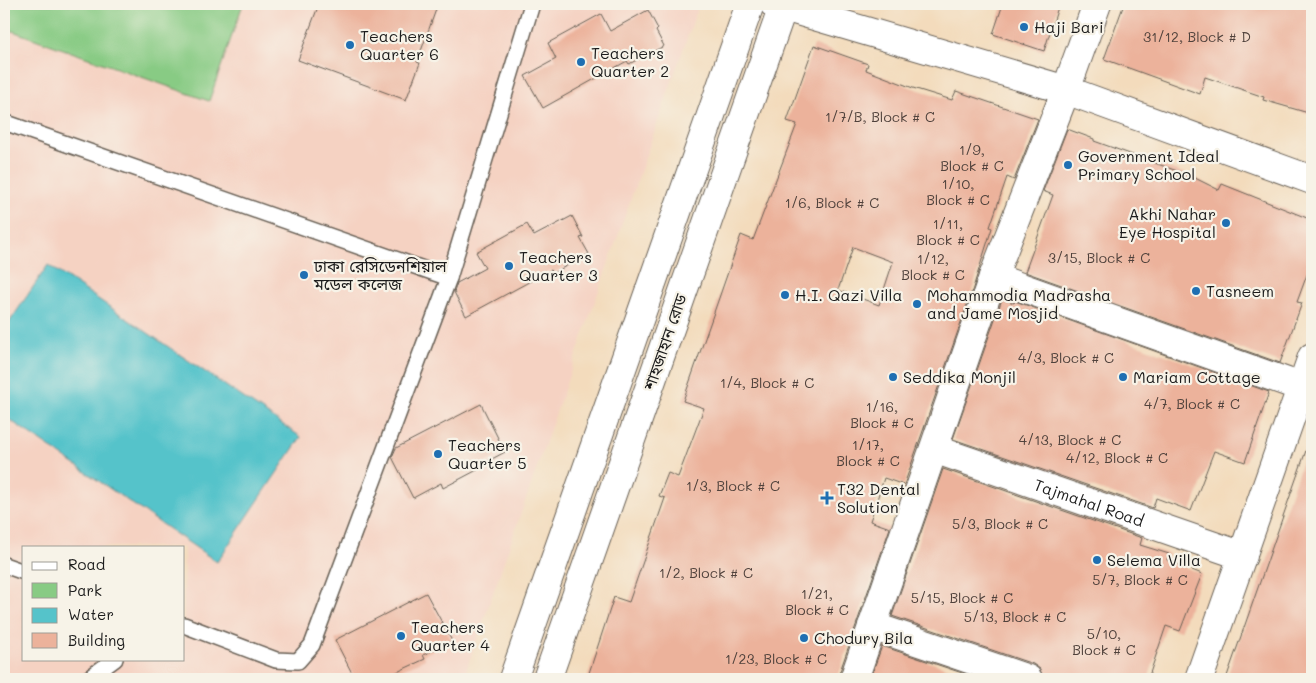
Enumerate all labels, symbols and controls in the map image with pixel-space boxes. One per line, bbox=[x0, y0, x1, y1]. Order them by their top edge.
place label: Haji Bari bbox=[1034, 16, 1104, 37]
marker: Haji Bari bbox=[1018, 21, 1030, 33]
place label: Teachers Quarter 6 bbox=[360, 25, 439, 64]
house number: 31/12, Block # D bbox=[1143, 27, 1251, 46]
marker: Teachers Quarter 6 bbox=[344, 39, 356, 51]
place label: Teachers Quarter 2 bbox=[591, 42, 669, 81]
marker: Teachers Quarter 2 bbox=[575, 56, 587, 68]
house number: 1/7/B, Block # C bbox=[825, 107, 935, 126]
house number: 1/9, Block # C bbox=[940, 140, 1004, 175]
place label: Government Ideal Primary School bbox=[1078, 145, 1219, 184]
marker: Government Ideal Primary School bbox=[1062, 159, 1074, 171]
house number: 1/10, Block # C bbox=[926, 174, 990, 209]
house number: 1/6, Block # C bbox=[785, 193, 879, 212]
place label: Akhi Nahar Eye Hospital bbox=[1119, 203, 1216, 242]
house number: 1/11, Block # C bbox=[916, 214, 980, 249]
marker: Akhi Nahar Eye Hospital bbox=[1220, 217, 1232, 229]
place label: Teachers Quarter 3 bbox=[519, 246, 598, 285]
house number: 3/15, Block # C bbox=[1048, 248, 1150, 267]
house number: 1/12, Block # C bbox=[901, 249, 965, 284]
place label: ঢাকা রেসিডেনশিয়াল মডেল কলেজ bbox=[313, 255, 447, 294]
marker: Teachers Quarter 3 bbox=[503, 260, 515, 272]
marker: ঢাকা রেসিডেনশিয়াল মডেল কলেজ bbox=[298, 269, 310, 281]
place label: Tasneem bbox=[1206, 280, 1274, 301]
place label: H.I. Qazi Villa bbox=[795, 284, 903, 305]
place label: Mohammodia Madrasha and Jame Mosjid bbox=[927, 284, 1111, 323]
marker: Tasneem bbox=[1190, 285, 1202, 297]
marker: H.I. Qazi Villa bbox=[779, 289, 791, 301]
street label: শাহজাহান রোড bbox=[638, 290, 691, 394]
marker: Mohammodia Madrasha and Jame Mosjid bbox=[911, 298, 923, 310]
house number: 4/3, Block # C bbox=[1018, 348, 1114, 367]
place label: Seddika Monjil bbox=[903, 366, 1016, 387]
place label: Mariam Cottage bbox=[1133, 366, 1261, 387]
marker: Seddika Monjil bbox=[887, 371, 899, 383]
marker: Mariam Cottage bbox=[1117, 371, 1129, 383]
house number: 1/4, Block # C bbox=[720, 373, 814, 392]
house number: 4/7, Block # C bbox=[1144, 394, 1240, 413]
house number: 1/16, Block # C bbox=[850, 397, 914, 432]
house number: 4/13, Block # C bbox=[1019, 430, 1121, 449]
place label: Teachers Quarter 5 bbox=[448, 434, 527, 473]
house number: 1/17, Block # C bbox=[836, 435, 900, 470]
marker: Teachers Quarter 5 bbox=[432, 448, 444, 460]
house number: 4/12, Block # C bbox=[1066, 448, 1168, 467]
street label: Tajmahal Road bbox=[1031, 473, 1147, 531]
house number: 1/3, Block # C bbox=[686, 476, 780, 495]
place label: T32 Dental Solution bbox=[837, 478, 920, 517]
marker: T32 Dental Solution bbox=[821, 492, 833, 504]
house number: 5/3, Block # C bbox=[952, 514, 1048, 533]
legend bbox=[22, 546, 185, 660]
place label: Selema Villa bbox=[1107, 549, 1201, 570]
text: Road bbox=[68, 554, 105, 574]
marker: Selema Villa bbox=[1091, 554, 1103, 566]
house number: 1/2, Block # C bbox=[659, 563, 753, 582]
house number: 5/7, Block # C bbox=[1092, 570, 1188, 589]
text: Park bbox=[68, 580, 102, 600]
house number: 1/21, Block # C bbox=[785, 584, 849, 619]
house number: 5/15, Block # C bbox=[911, 588, 1013, 607]
text: Water bbox=[68, 604, 114, 624]
house number: 5/13, Block # C bbox=[964, 607, 1066, 626]
place label: Teachers Quarter 4 bbox=[411, 616, 490, 655]
house number: 5/10, Block # C bbox=[1072, 624, 1136, 659]
place label: Chodury Bila bbox=[814, 627, 913, 648]
text: Building bbox=[68, 630, 125, 650]
marker: Teachers Quarter 4 bbox=[395, 630, 407, 642]
marker: Chodury Bila bbox=[798, 632, 810, 644]
house number: 1/23, Block # C bbox=[725, 649, 827, 668]

